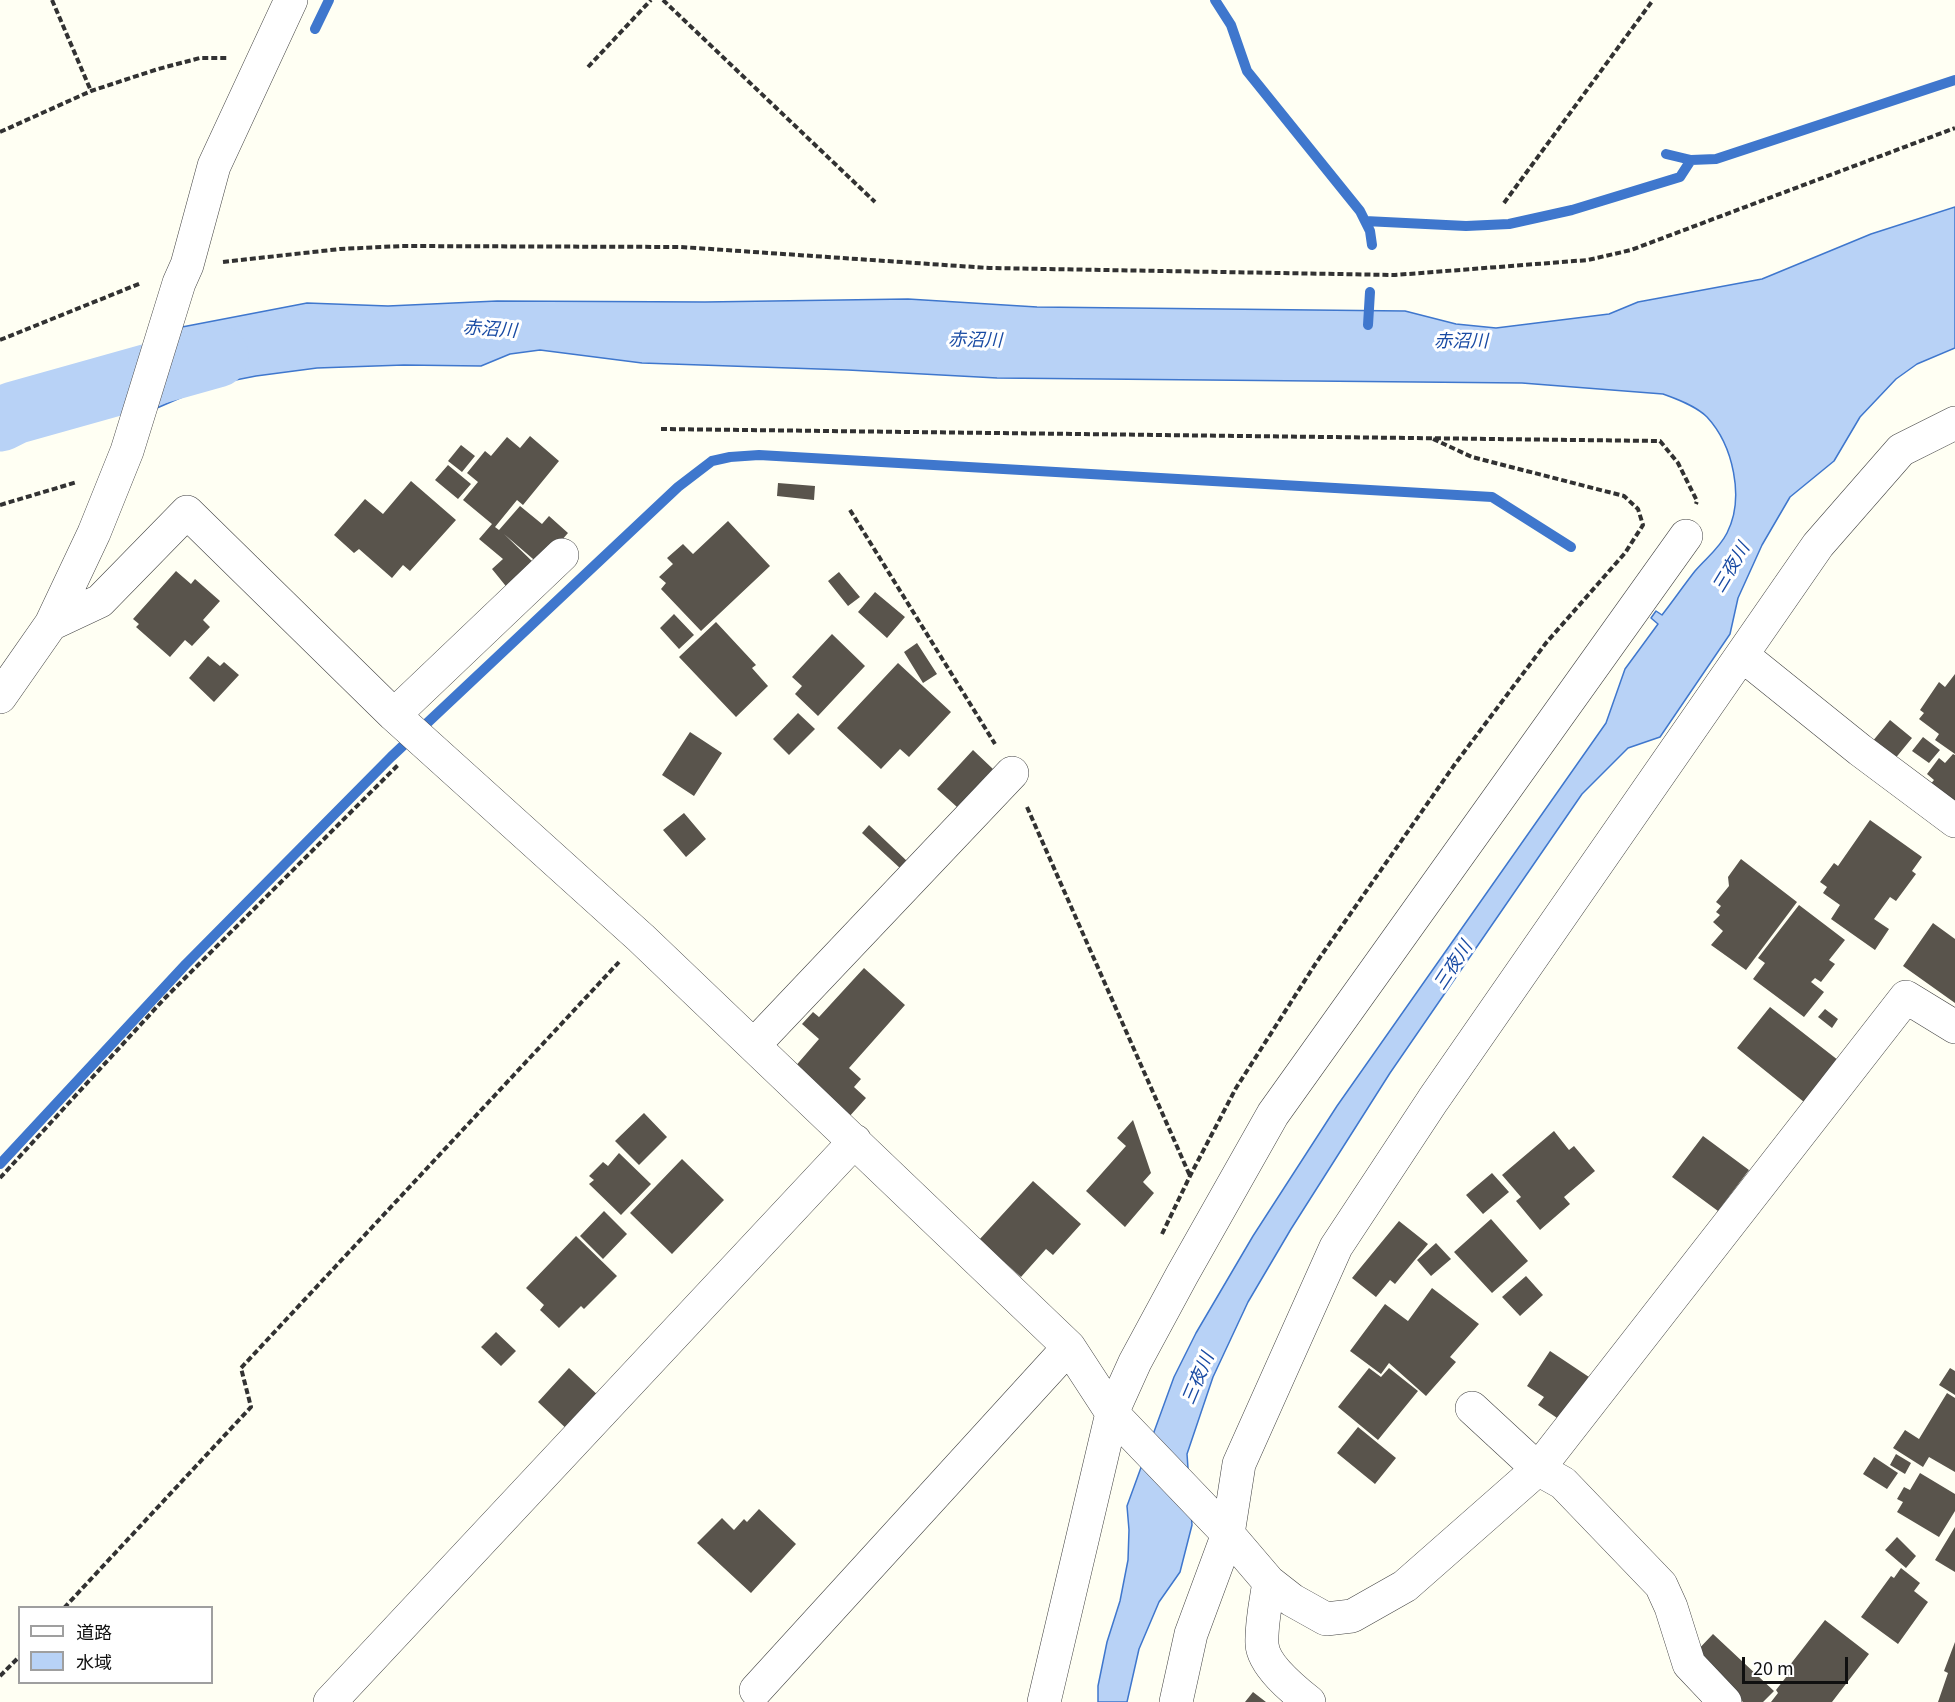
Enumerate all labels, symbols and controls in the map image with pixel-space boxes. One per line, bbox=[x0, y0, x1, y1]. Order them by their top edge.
water label: 赤沼川 bbox=[462, 315, 518, 341]
water label: 赤沼川 bbox=[948, 328, 1002, 350]
water label: 赤沼川 bbox=[1434, 329, 1488, 351]
water label: 三夜川 bbox=[1707, 538, 1753, 596]
water label: 三夜川 bbox=[1428, 936, 1476, 994]
water label: 三夜川 bbox=[1177, 1349, 1217, 1407]
legend bbox=[18, 1606, 213, 1684]
text: 道路 bbox=[76, 1618, 112, 1644]
scale bar bbox=[1745, 1645, 1852, 1683]
text: 水域 bbox=[76, 1648, 112, 1674]
text: 20 m bbox=[1753, 1654, 1794, 1680]

